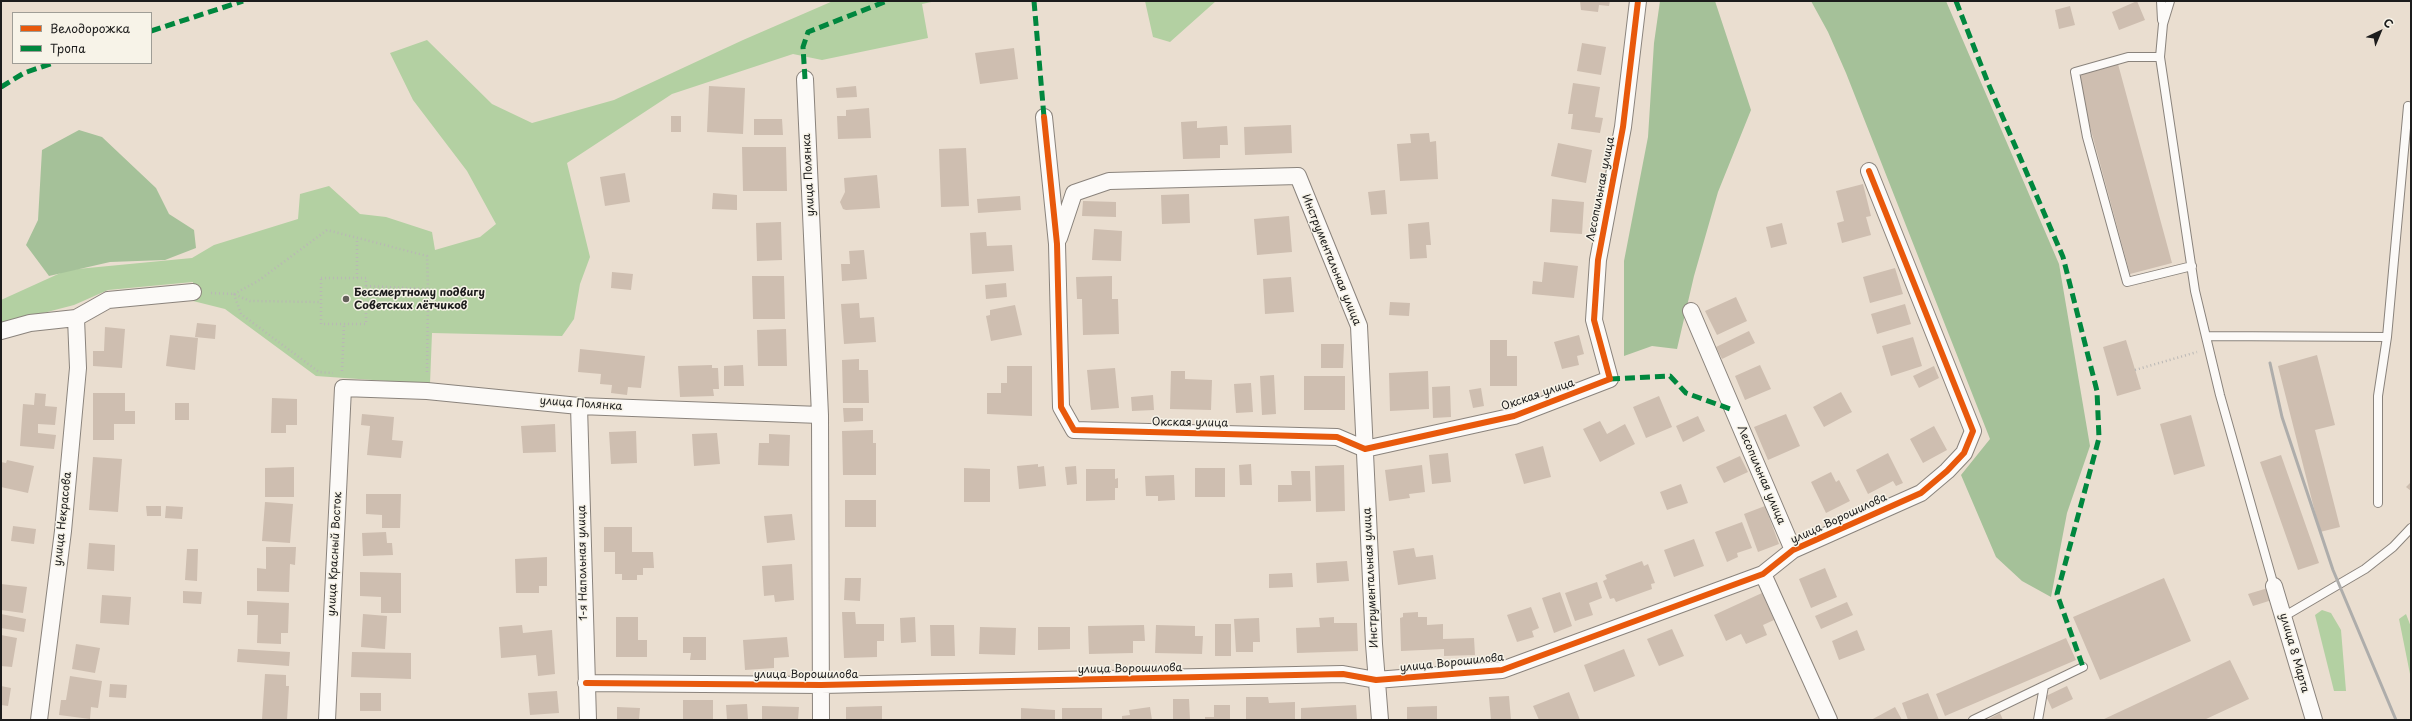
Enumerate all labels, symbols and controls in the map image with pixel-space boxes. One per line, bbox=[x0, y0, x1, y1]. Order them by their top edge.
legend bbox=[12, 12, 152, 64]
north arrow bbox=[2360, 12, 2400, 52]
text: С bbox=[2380, 14, 2398, 32]
text: Велодорожка bbox=[50, 19, 130, 37]
text: Тропа bbox=[50, 39, 86, 57]
street label: улица Полянка bbox=[800, 133, 818, 217]
street label: Лесопильная улица bbox=[1584, 136, 1618, 242]
street label: Инструментальная улица bbox=[1299, 192, 1363, 328]
place label: Бессмертному подвигу Советских лётчиков bbox=[354, 286, 485, 312]
marker: Бессмертному подвигу Советских лётчиков bbox=[341, 294, 351, 304]
street label: Окская улица bbox=[1500, 376, 1576, 414]
street label: улица Полянка bbox=[539, 395, 623, 413]
street label: Окская улица bbox=[1152, 416, 1228, 430]
street label: Лесопильная улица bbox=[1734, 424, 1788, 526]
street label: улица Некрасова bbox=[51, 471, 75, 567]
street label: улица Красный Восток bbox=[325, 491, 345, 617]
street label: улица Ворошилова bbox=[1789, 491, 1889, 547]
street label: 1-я Напольная улица bbox=[575, 505, 591, 621]
street label: Инструментальная улица bbox=[1361, 508, 1381, 648]
street label: улица 8 Марта bbox=[2276, 612, 2312, 694]
street label: улица Ворошилова bbox=[1399, 651, 1505, 675]
street label: улица Ворошилова bbox=[1078, 661, 1182, 677]
street label: улица Ворошилова bbox=[754, 668, 858, 682]

